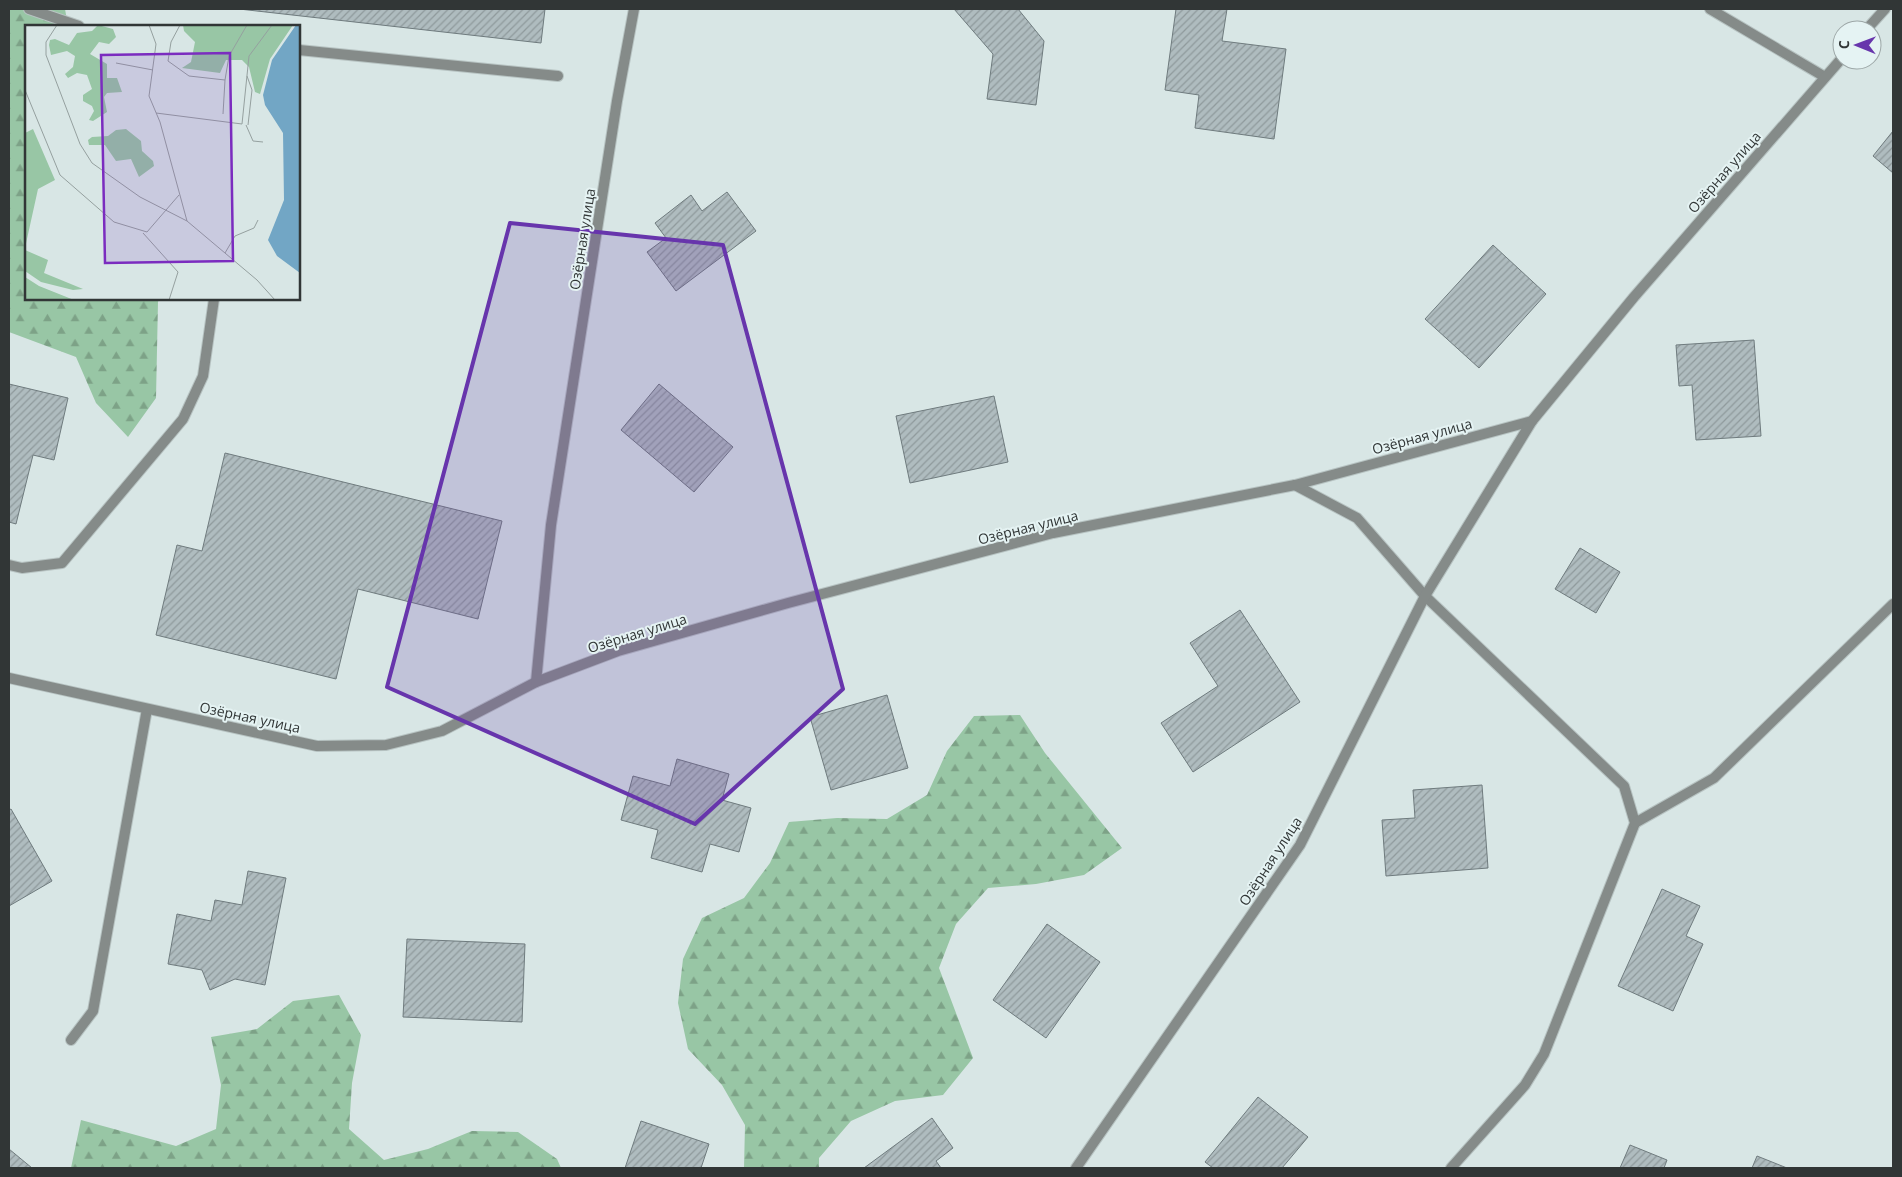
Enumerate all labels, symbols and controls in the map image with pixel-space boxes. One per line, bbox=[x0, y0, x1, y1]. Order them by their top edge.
north arrow bbox=[1832, 20, 1882, 70]
inset map bbox=[25, 25, 300, 300]
text: С bbox=[1834, 40, 1853, 49]
street label: Озёрная улица bbox=[1683, 127, 1765, 217]
street label: Озёрная улица bbox=[565, 187, 599, 291]
street label: Озёрная улица bbox=[1370, 414, 1474, 458]
street label: Озёрная улица bbox=[976, 505, 1080, 549]
street label: Озёрная улица bbox=[585, 609, 689, 657]
street label: Озёрная улица bbox=[198, 697, 302, 737]
street label: Озёрная улица bbox=[1234, 813, 1306, 909]

